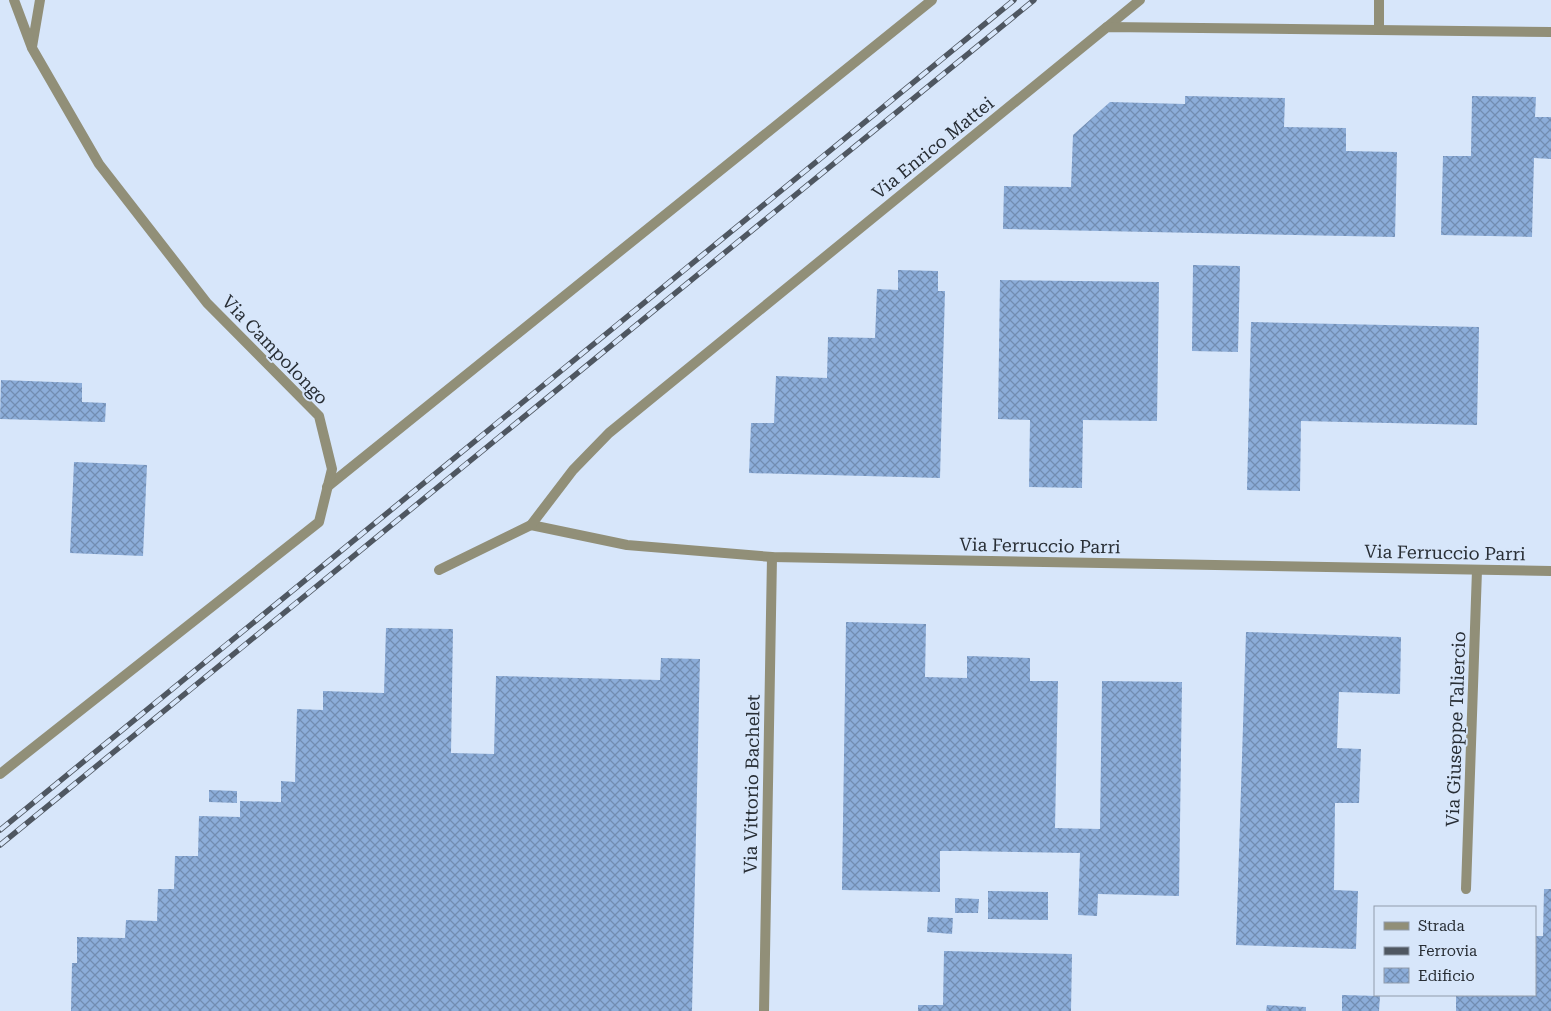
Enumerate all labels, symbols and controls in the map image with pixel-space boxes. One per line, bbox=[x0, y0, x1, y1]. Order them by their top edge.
street label: Via Enrico Mattei bbox=[868, 92, 998, 203]
street label: Via Campolongo bbox=[218, 291, 333, 409]
street label: Via Ferruccio Parri bbox=[959, 534, 1121, 557]
street label: Via Ferruccio Parri bbox=[1364, 541, 1526, 564]
street label: Via Giuseppe Taliercio bbox=[1442, 631, 1469, 827]
street label: Via Vittorio Bachelet bbox=[739, 694, 764, 874]
legend bbox=[1374, 906, 1536, 996]
text: Strada bbox=[1418, 917, 1465, 935]
text: Ferrovia bbox=[1418, 942, 1477, 960]
text: Edificio bbox=[1418, 967, 1475, 985]

